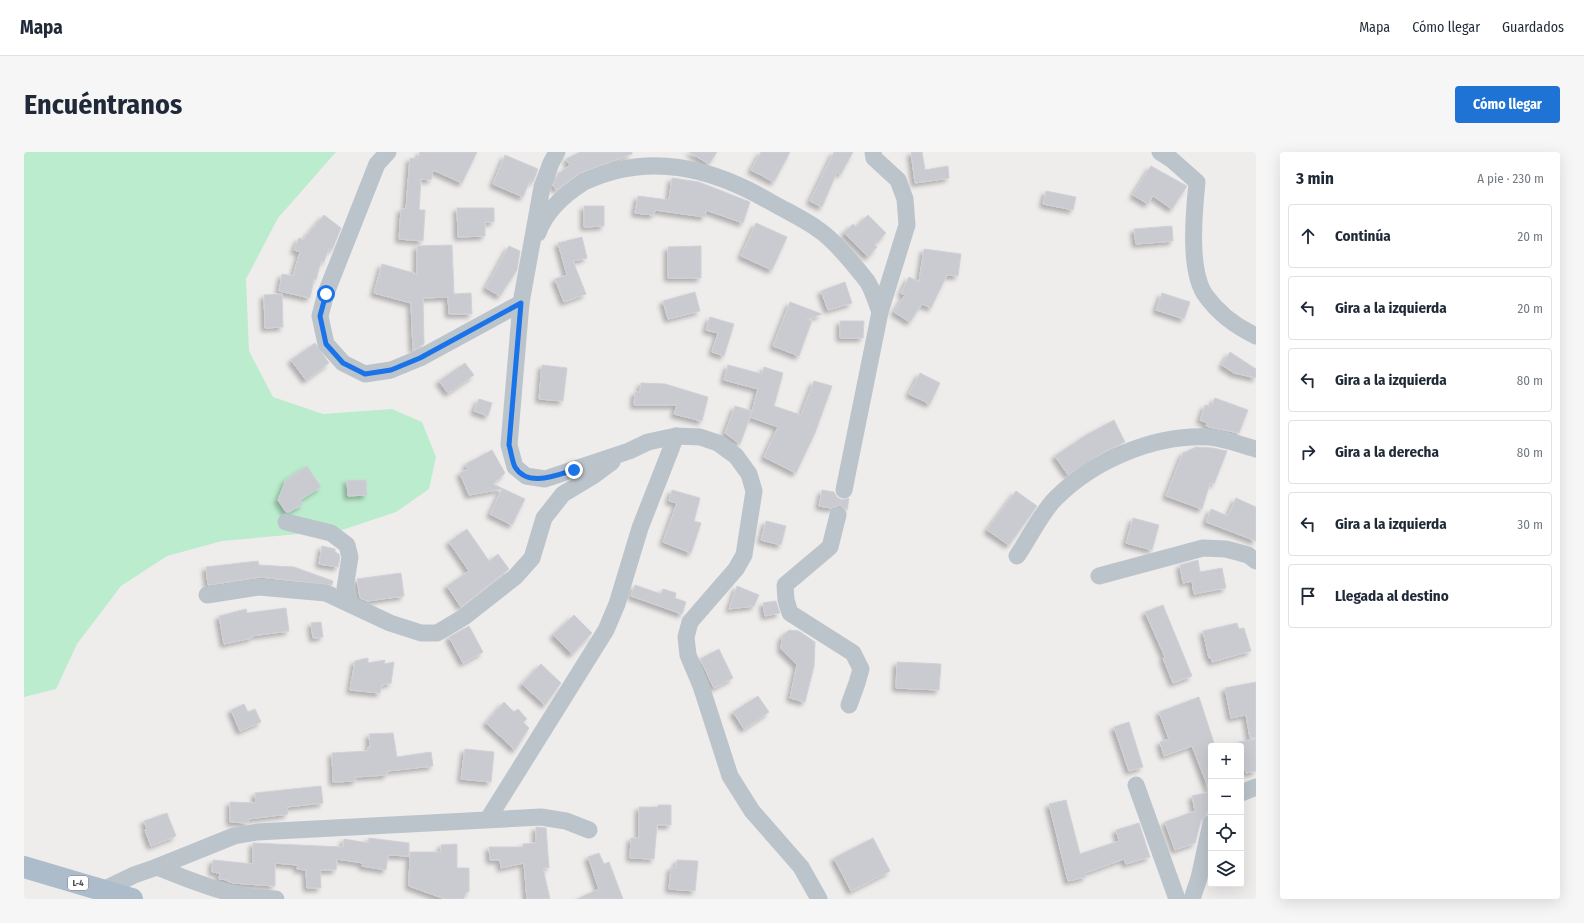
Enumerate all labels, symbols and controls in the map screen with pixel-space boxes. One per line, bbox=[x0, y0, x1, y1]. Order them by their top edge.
text: Mapa bbox=[20, 16, 63, 39]
text: Mapa bbox=[1359, 19, 1390, 36]
text: Cómo llegar bbox=[1412, 19, 1480, 36]
text: Guardados bbox=[1502, 19, 1564, 36]
button: Cómo llegar bbox=[1455, 86, 1560, 123]
text: Encuéntranos bbox=[24, 88, 182, 121]
text: 3 min bbox=[1296, 168, 1334, 189]
text: A pie · 230 m bbox=[1477, 171, 1544, 186]
icon: ahead bbox=[1297, 225, 1319, 247]
text: Continúa bbox=[1335, 227, 1391, 245]
text: 20 m bbox=[1517, 229, 1543, 244]
route start bbox=[317, 285, 335, 303]
icon: left bbox=[1297, 297, 1319, 319]
text: Gira a la izquierda bbox=[1335, 299, 1447, 317]
text: 20 m bbox=[1517, 301, 1543, 316]
icon: left bbox=[1297, 369, 1319, 391]
text: Gira a la izquierda bbox=[1335, 371, 1447, 389]
text: 80 m bbox=[1517, 373, 1543, 388]
icon: right bbox=[1297, 441, 1319, 463]
text: Gira a la derecha bbox=[1335, 443, 1439, 461]
text: 80 m bbox=[1517, 445, 1543, 460]
route end bbox=[565, 461, 583, 479]
icon: left bbox=[1297, 513, 1319, 535]
text: Gira a la izquierda bbox=[1335, 515, 1447, 533]
text: 30 m bbox=[1517, 517, 1543, 532]
icon: arrive bbox=[1297, 585, 1319, 607]
text: Llegada al destino bbox=[1335, 587, 1449, 605]
map controls bbox=[1208, 743, 1244, 887]
button: + bbox=[1208, 743, 1244, 779]
button: − bbox=[1208, 779, 1244, 815]
button: locate bbox=[1208, 815, 1244, 851]
button: layers bbox=[1208, 851, 1244, 887]
road number: L-4 bbox=[68, 876, 88, 890]

